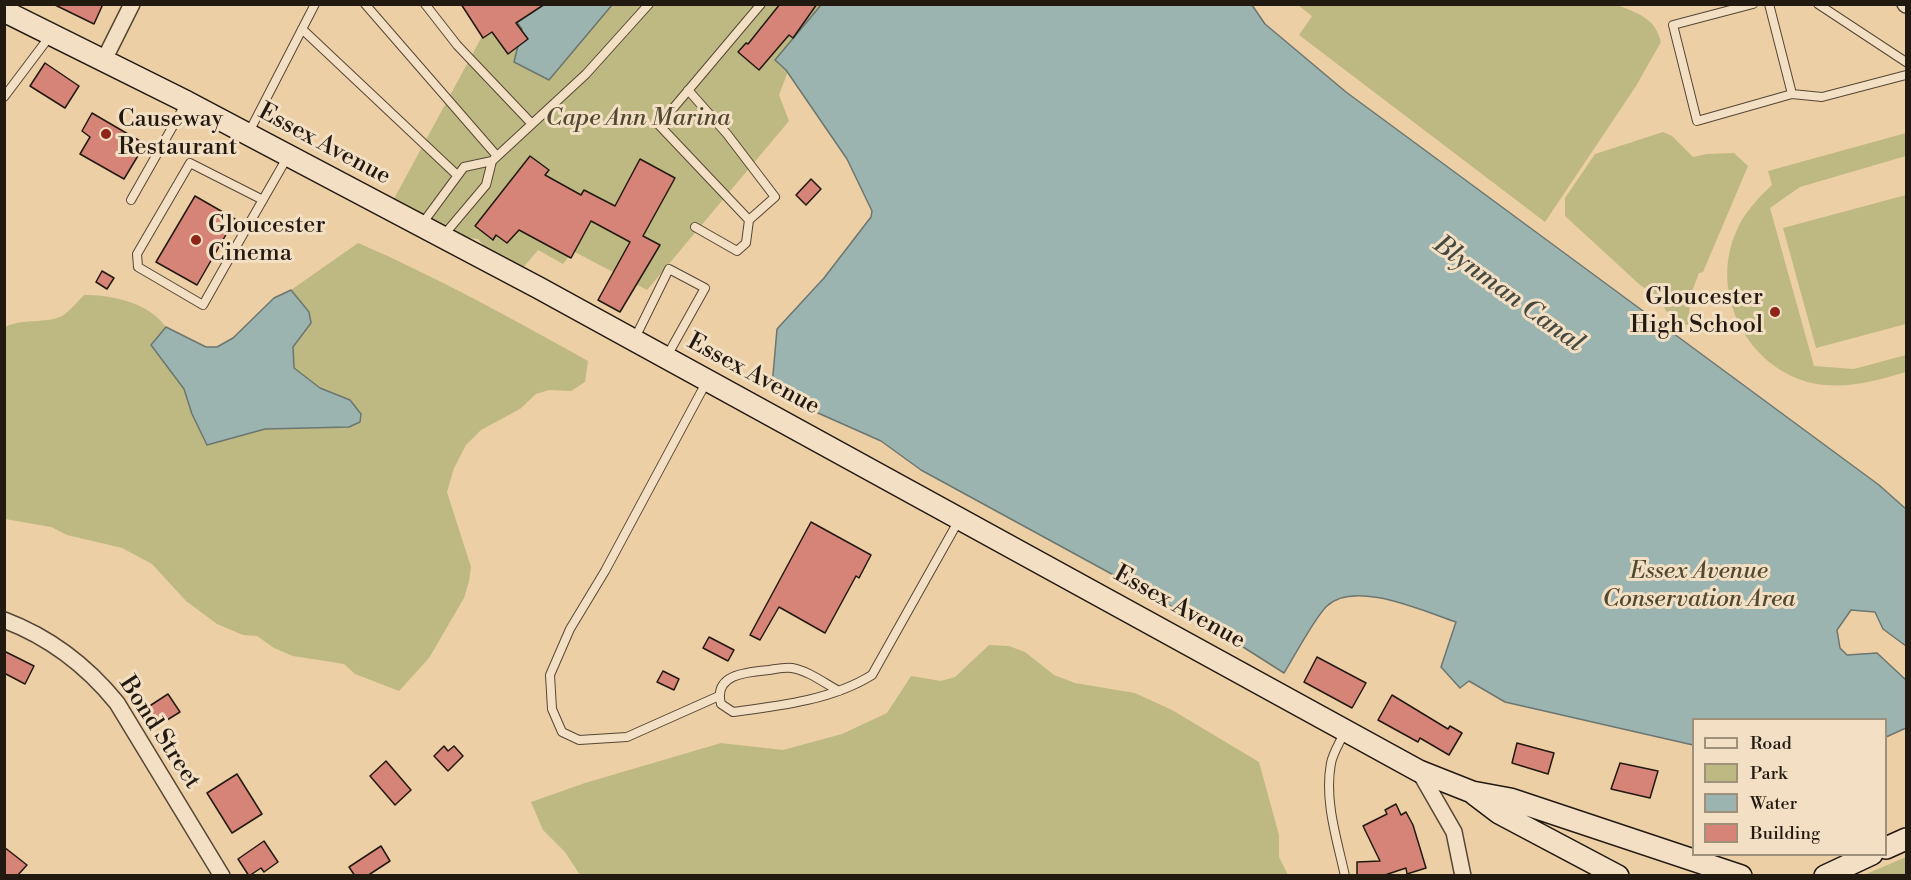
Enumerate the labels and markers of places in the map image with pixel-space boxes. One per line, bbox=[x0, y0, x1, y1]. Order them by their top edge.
place label: Causeway Restaurant bbox=[118, 106, 237, 162]
marker: Causeway Restaurant bbox=[99, 127, 113, 141]
place label: Gloucester Cinema bbox=[208, 212, 326, 268]
marker: Gloucester Cinema bbox=[189, 233, 203, 247]
place label: Gloucester High School bbox=[1630, 284, 1763, 340]
marker: Gloucester High School bbox=[1768, 305, 1782, 319]

